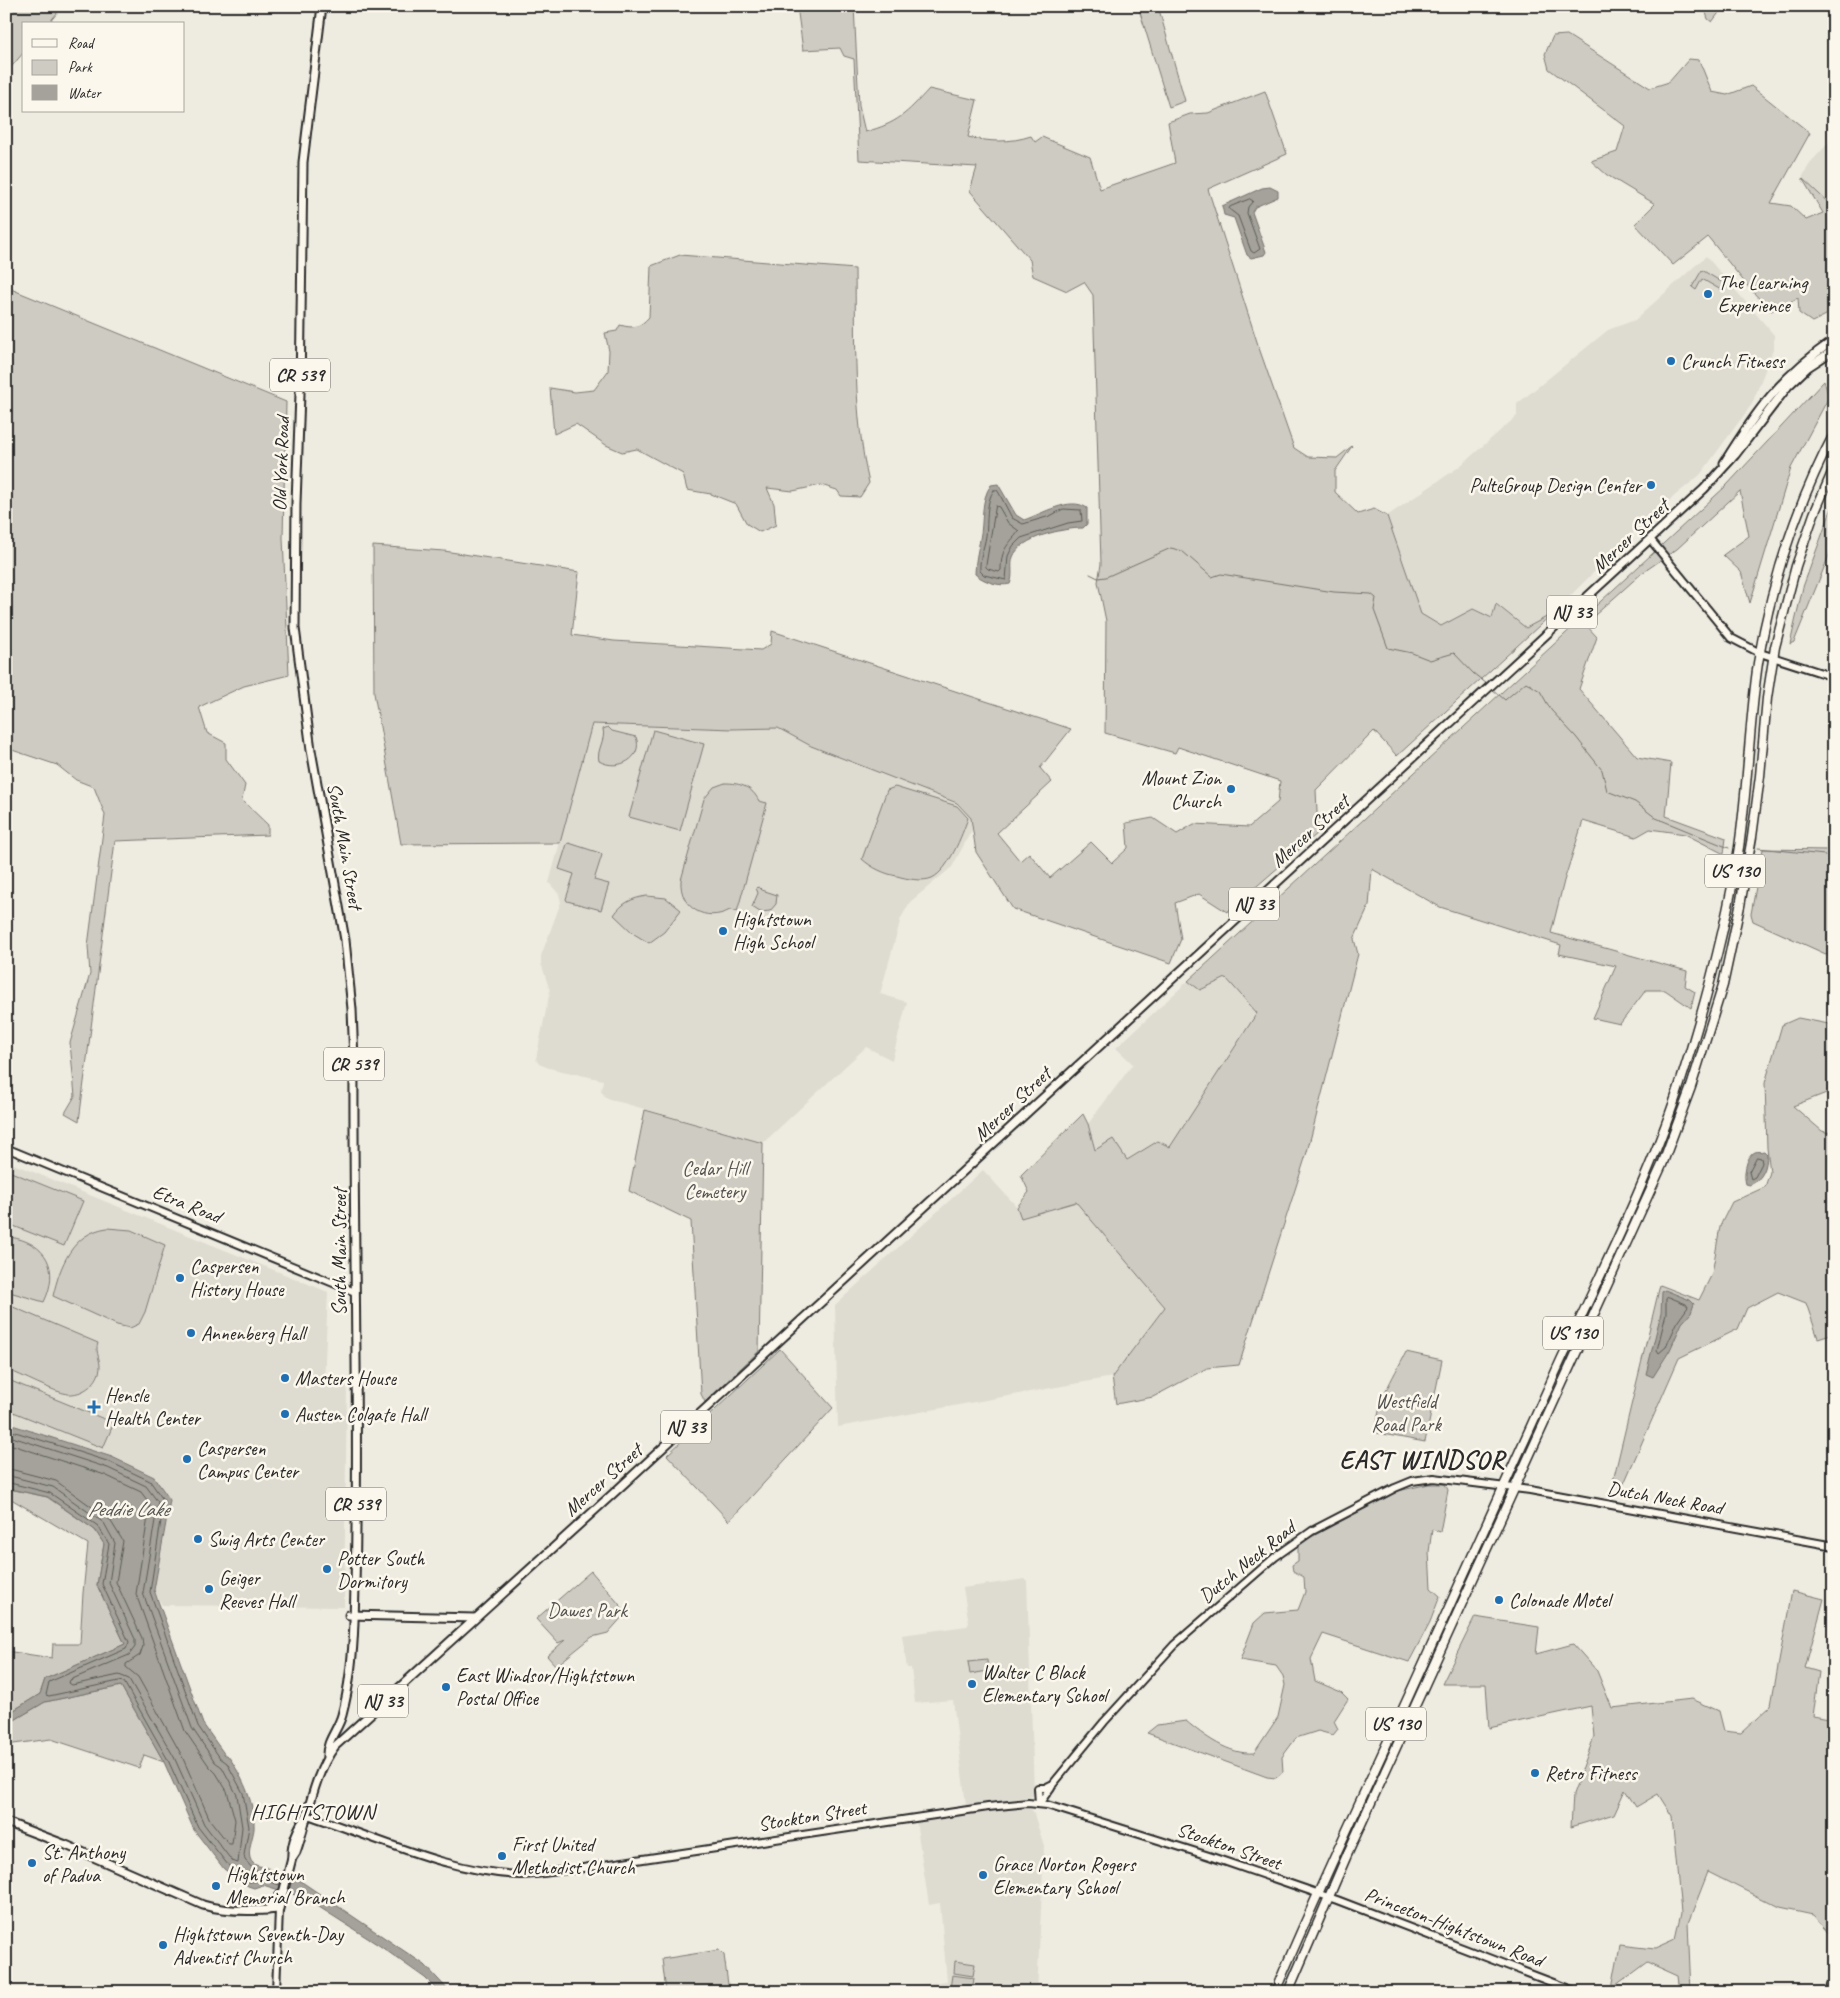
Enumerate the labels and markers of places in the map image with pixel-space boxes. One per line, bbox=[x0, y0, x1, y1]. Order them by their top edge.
place label: The Learning Experience bbox=[1718, 270, 1809, 318]
marker: The Learning Experience bbox=[1702, 288, 1714, 300]
place label: Crunch Fitness bbox=[1681, 349, 1786, 374]
marker: Crunch Fitness bbox=[1665, 355, 1677, 367]
place label: PulteGroup Design Center bbox=[1469, 473, 1643, 498]
marker: PulteGroup Design Center bbox=[1645, 479, 1657, 491]
place label: Mount Zion Church bbox=[1141, 766, 1223, 814]
marker: Mount Zion Church bbox=[1225, 783, 1237, 795]
place label: Hightstown High School bbox=[733, 907, 817, 955]
marker: Hightstown High School bbox=[717, 925, 729, 937]
place label: Caspersen History House bbox=[190, 1254, 285, 1302]
marker: Caspersen History House bbox=[174, 1272, 186, 1284]
place label: Annenberg Hall bbox=[201, 1321, 309, 1346]
marker: Annenberg Hall bbox=[185, 1327, 197, 1339]
place label: Masters House bbox=[295, 1366, 397, 1391]
marker: Masters House bbox=[279, 1372, 291, 1384]
place label: Hensle Health Center bbox=[105, 1383, 202, 1431]
marker: Hensle Health Center bbox=[87, 1400, 101, 1414]
place label: Austen Colgate Hall bbox=[295, 1402, 430, 1427]
marker: Austen Colgate Hall bbox=[279, 1408, 291, 1420]
place label: Caspersen Campus Center bbox=[197, 1436, 300, 1484]
marker: Caspersen Campus Center bbox=[181, 1453, 193, 1465]
place label: Swig Arts Center bbox=[208, 1527, 326, 1552]
marker: Swig Arts Center bbox=[192, 1533, 204, 1545]
place label: Potter South Dormitory bbox=[337, 1546, 425, 1594]
marker: Potter South Dormitory bbox=[321, 1563, 333, 1575]
place label: Geiger Reeves Hall bbox=[219, 1566, 298, 1614]
marker: Geiger Reeves Hall bbox=[203, 1583, 215, 1595]
place label: Colonade Motel bbox=[1509, 1588, 1614, 1613]
marker: Colonade Motel bbox=[1493, 1594, 1505, 1606]
place label: Walter C Black Elementary School bbox=[982, 1660, 1110, 1708]
place label: East Windsor/Hightstown Postal Office bbox=[456, 1663, 635, 1711]
marker: Walter C Black Elementary School bbox=[966, 1678, 978, 1690]
marker: East Windsor/Hightstown Postal Office bbox=[440, 1681, 452, 1693]
place label: Retro Fitness bbox=[1545, 1761, 1639, 1786]
marker: Retro Fitness bbox=[1529, 1767, 1541, 1779]
place label: First United Methodist Church bbox=[512, 1832, 636, 1880]
place label: St. Anthony of Padua bbox=[42, 1840, 126, 1888]
marker: First United Methodist Church bbox=[496, 1850, 508, 1862]
place label: Grace Norton Rogers Elementary School bbox=[993, 1852, 1137, 1900]
marker: St. Anthony of Padua bbox=[26, 1857, 38, 1869]
place label: Hightstown Memorial Branch bbox=[226, 1862, 346, 1910]
marker: Grace Norton Rogers Elementary School bbox=[977, 1869, 989, 1881]
marker: Hightstown Memorial Branch bbox=[210, 1880, 222, 1892]
place label: Hightstown Seventh-Day Adventist Church bbox=[173, 1922, 345, 1970]
marker: Hightstown Seventh-Day Adventist Church bbox=[157, 1939, 169, 1951]

